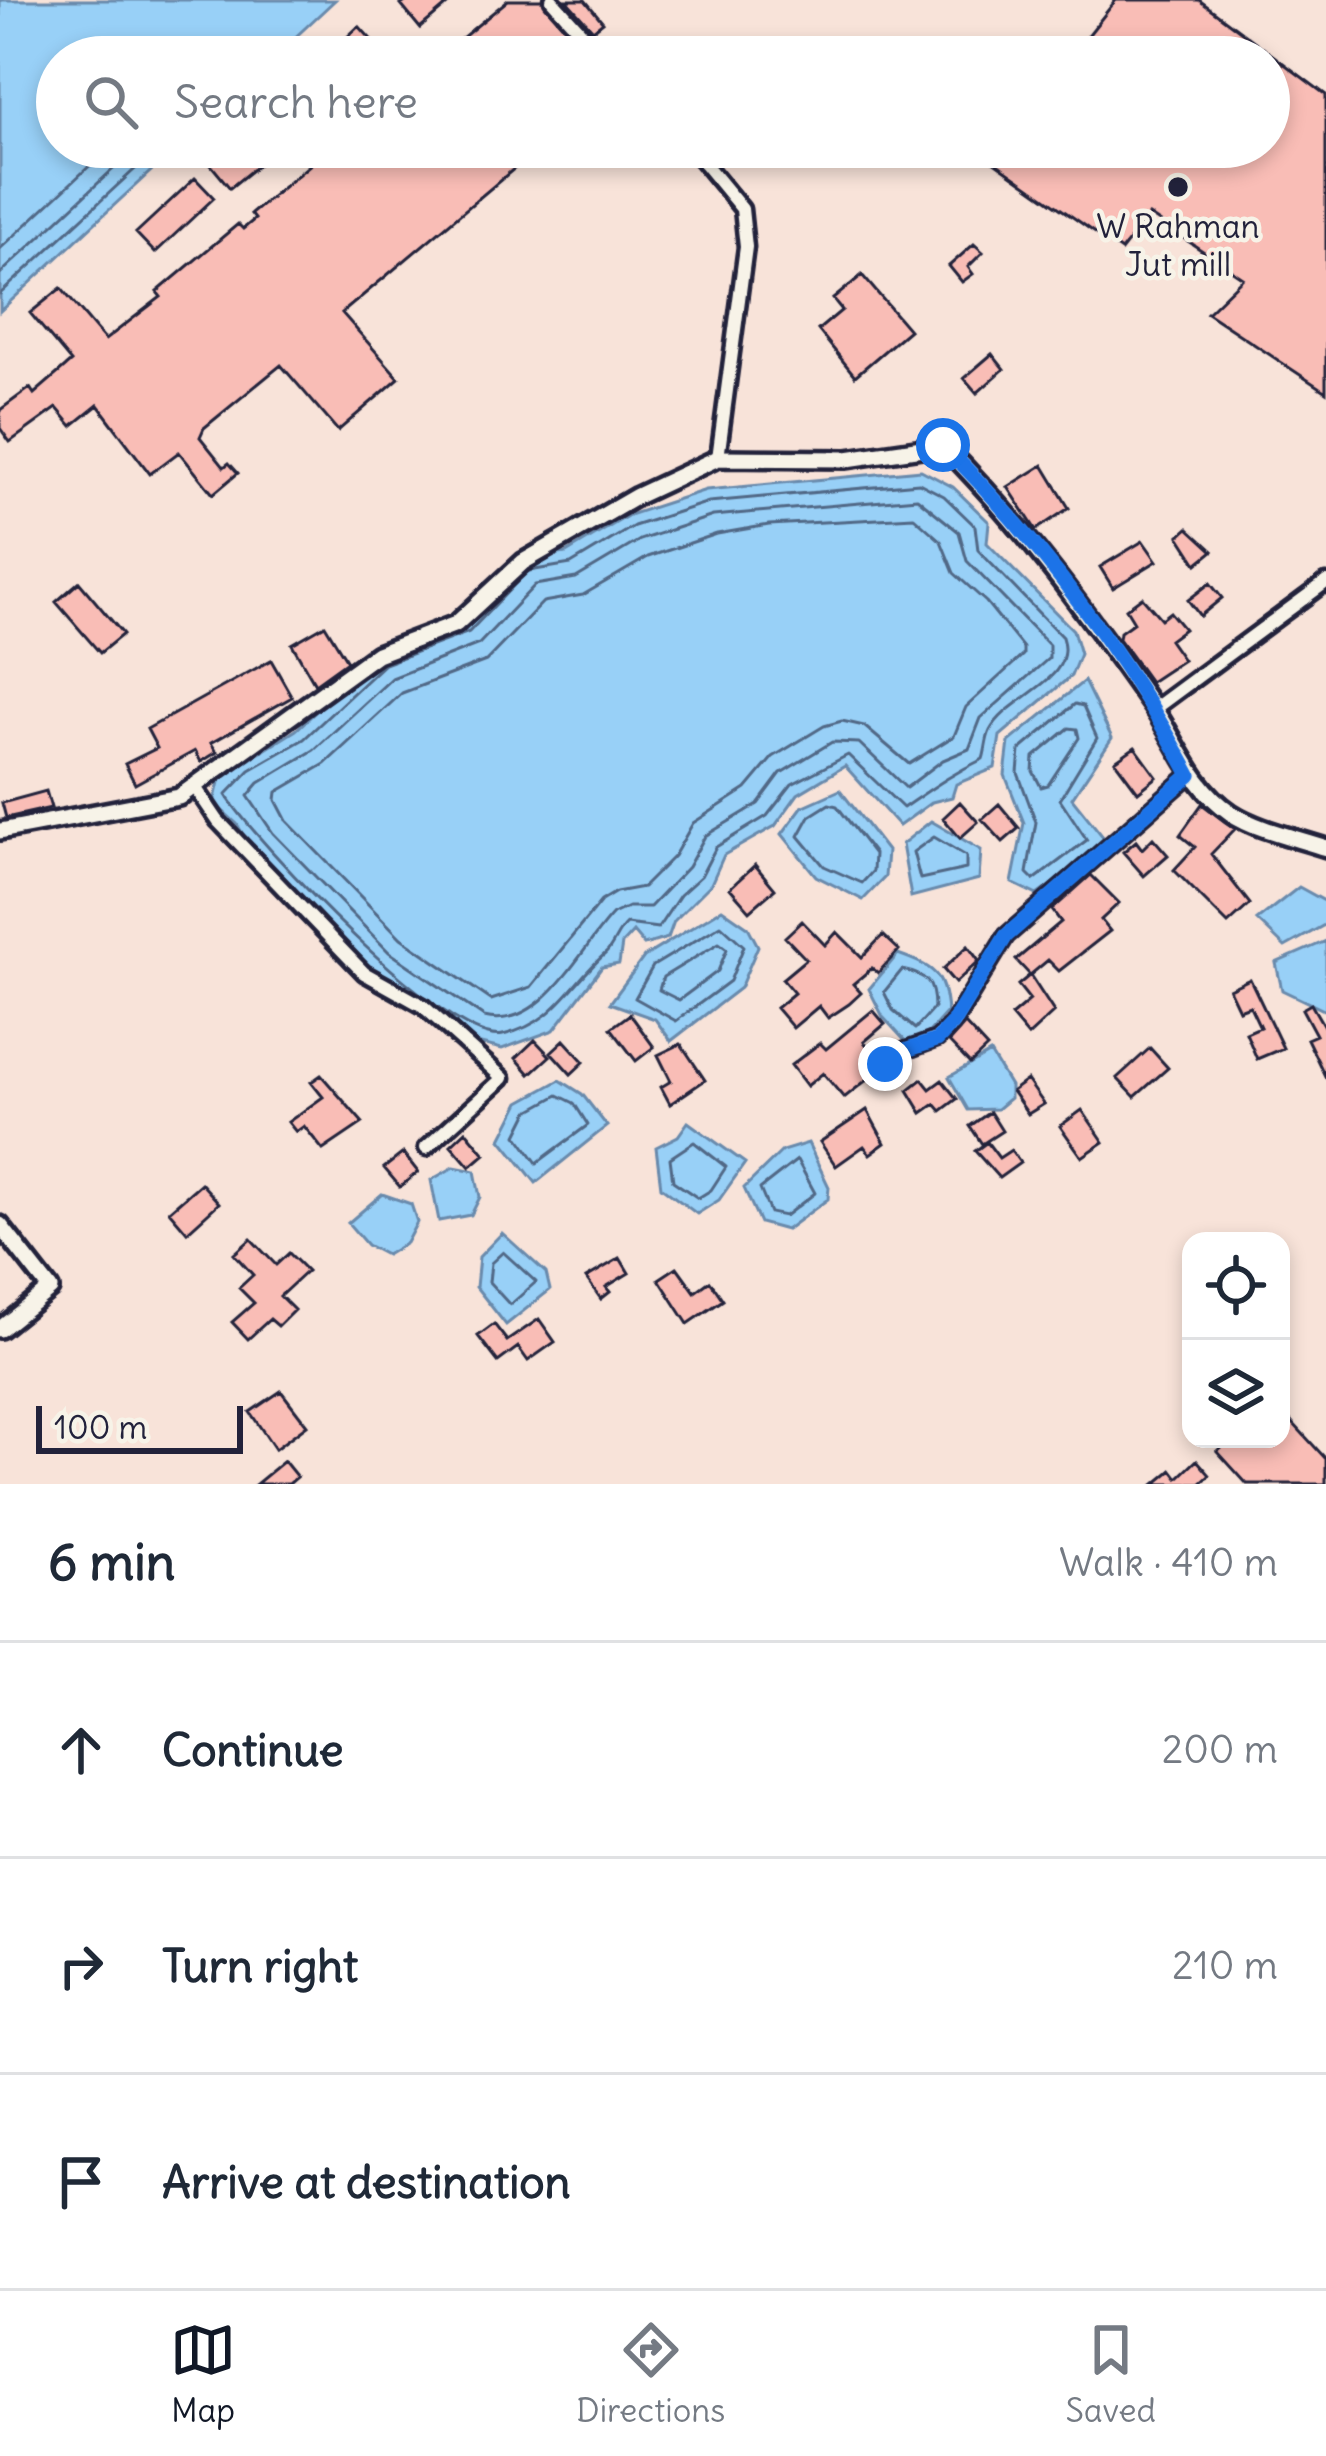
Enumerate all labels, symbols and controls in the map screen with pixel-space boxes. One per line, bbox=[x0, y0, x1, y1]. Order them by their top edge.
search box bbox=[36, 36, 1290, 168]
icon: search bbox=[78, 69, 144, 135]
text: Search here bbox=[174, 74, 418, 130]
marker: W Rahman Jut mill bbox=[1165, 174, 1191, 200]
place label: W Rahman Jut mill bbox=[1096, 205, 1260, 285]
route start bbox=[916, 418, 970, 472]
route end bbox=[858, 1037, 912, 1091]
map controls bbox=[1182, 1232, 1290, 1448]
button: locate bbox=[1182, 1232, 1290, 1340]
button: layers bbox=[1182, 1340, 1290, 1448]
scale bar bbox=[36, 1400, 243, 1453]
text: 100 m bbox=[54, 1406, 147, 1448]
text: 6 min bbox=[48, 1530, 175, 1594]
text: Walk · 410 m bbox=[1059, 1538, 1278, 1587]
icon: ahead bbox=[48, 1717, 114, 1783]
text: Continue bbox=[162, 1722, 344, 1778]
text: 200 m bbox=[1162, 1725, 1278, 1774]
icon: right bbox=[48, 1933, 114, 1999]
text: Turn right bbox=[162, 1938, 358, 1994]
text: 210 m bbox=[1172, 1941, 1278, 1990]
icon: arrive bbox=[48, 2149, 114, 2215]
text: Arrive at destination bbox=[162, 2154, 571, 2210]
tab: Map bbox=[170, 2317, 236, 2431]
tab: Directions bbox=[576, 2317, 725, 2431]
tab: Saved bbox=[1066, 2317, 1156, 2431]

